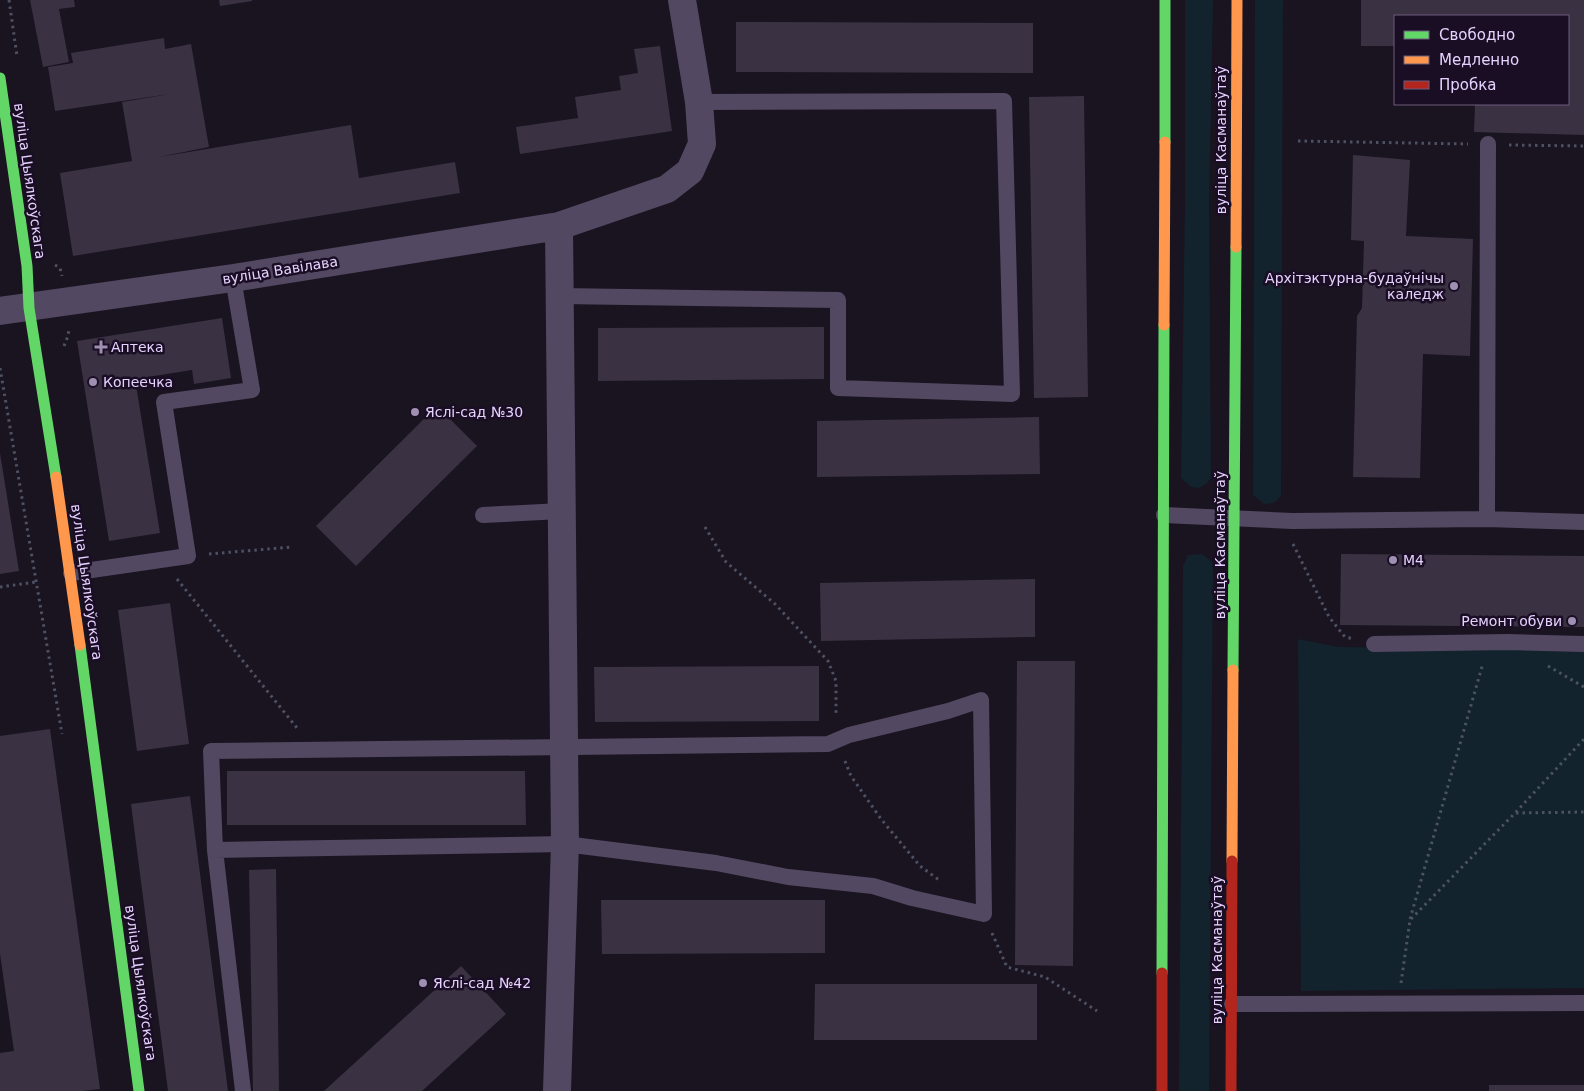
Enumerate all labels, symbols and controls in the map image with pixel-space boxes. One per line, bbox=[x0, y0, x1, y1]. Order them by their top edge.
legend bbox=[1394, 15, 1569, 105]
text: Свободно bbox=[1439, 26, 1515, 44]
text: Медленно bbox=[1439, 51, 1519, 69]
street label: вуліца Касманаўтаў bbox=[1213, 66, 1229, 214]
text: Пробка bbox=[1439, 76, 1496, 94]
street label: вуліца Цыялкоўскага bbox=[11, 102, 49, 260]
street label: вуліца Вавілава bbox=[221, 253, 339, 287]
place label: Архітэктурна-будаўнічы каледж bbox=[1265, 270, 1444, 302]
marker: Архітэктурна-будаўнічы каледж bbox=[1448, 280, 1460, 292]
place label: Аптека bbox=[111, 339, 164, 355]
marker: Аптека bbox=[95, 341, 107, 353]
place label: Копеечка bbox=[103, 374, 173, 390]
marker: Копеечка bbox=[87, 376, 99, 388]
place label: Яслі-сад №30 bbox=[425, 404, 523, 420]
marker: Яслі-сад №30 bbox=[409, 406, 421, 418]
street label: вуліца Касманаўтаў bbox=[1212, 471, 1228, 619]
street label: вуліца Цыялкоўскага bbox=[68, 503, 106, 661]
place label: M4 bbox=[1403, 552, 1424, 568]
marker: M4 bbox=[1387, 554, 1399, 566]
place label: Ремонт обуви bbox=[1461, 613, 1562, 629]
marker: Ремонт обуви bbox=[1566, 615, 1578, 627]
street label: вуліца Касманаўтаў bbox=[1209, 876, 1225, 1024]
street label: вуліца Цыялкоўскага bbox=[122, 904, 160, 1062]
place label: Яслі-сад №42 bbox=[433, 975, 531, 991]
marker: Яслі-сад №42 bbox=[417, 977, 429, 989]

